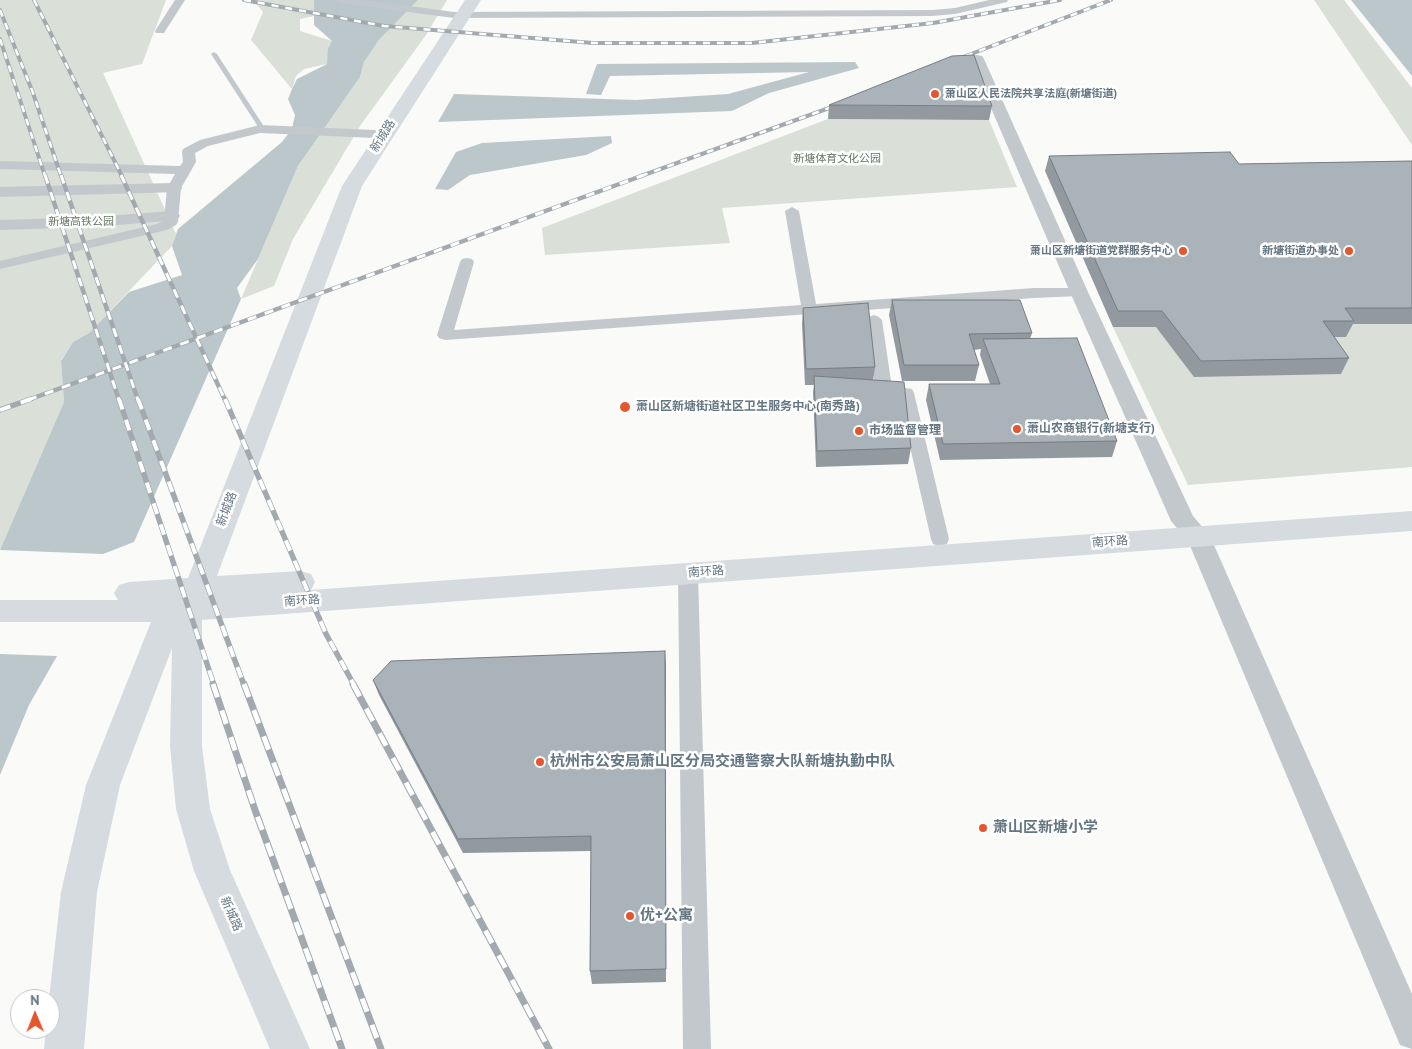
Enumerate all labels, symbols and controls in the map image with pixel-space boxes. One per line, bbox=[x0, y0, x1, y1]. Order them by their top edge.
place label: 萧山区人民法院共享法庭(新塘街道) bbox=[945, 87, 1117, 101]
marker: 萧山区人民法院共享法庭(新塘街道) bbox=[929, 88, 941, 100]
street label: 新城路 bbox=[367, 117, 399, 155]
park label: 新塘体育文化公园 bbox=[793, 152, 881, 166]
park label: 新塘高铁公园 bbox=[48, 215, 114, 229]
place label: 萧山区新塘街道党群服务中心 bbox=[1030, 244, 1173, 258]
place label: 新塘街道办事处 bbox=[1262, 244, 1339, 258]
marker: 萧山区新塘街道党群服务中心 bbox=[1177, 245, 1189, 257]
marker: 新塘街道办事处 bbox=[1343, 245, 1355, 257]
marker: 萧山区新塘街道社区卫生服务中心(南秀路) bbox=[618, 400, 632, 414]
place label: 萧山区新塘街道社区卫生服务中心(南秀路) bbox=[636, 400, 860, 414]
place label: 萧山农商银行(新塘支行) bbox=[1027, 422, 1155, 436]
marker: 萧山农商银行(新塘支行) bbox=[1011, 423, 1023, 435]
place label: 市场监督管理 bbox=[869, 424, 941, 438]
marker: 市场监督管理 bbox=[853, 425, 865, 437]
street label: 新城路 bbox=[214, 490, 240, 528]
street label: 南环路 bbox=[1092, 534, 1128, 550]
street label: 南环路 bbox=[688, 564, 724, 580]
street label: 南环路 bbox=[284, 593, 320, 609]
place label: 杭州市公安局萧山区分局交通警察大队新塘执勤中队 bbox=[550, 753, 895, 771]
marker: 杭州市公安局萧山区分局交通警察大队新塘执勤中队 bbox=[534, 756, 546, 768]
place label: 萧山区新塘小学 bbox=[993, 819, 1098, 837]
marker: 萧山区新塘小学 bbox=[977, 822, 989, 834]
street label: 新城路 bbox=[217, 895, 245, 933]
place label: 优+公寓 bbox=[640, 907, 693, 925]
marker: 优+公寓 bbox=[624, 910, 636, 922]
north arrow bbox=[10, 989, 60, 1039]
text: N bbox=[30, 991, 40, 1009]

